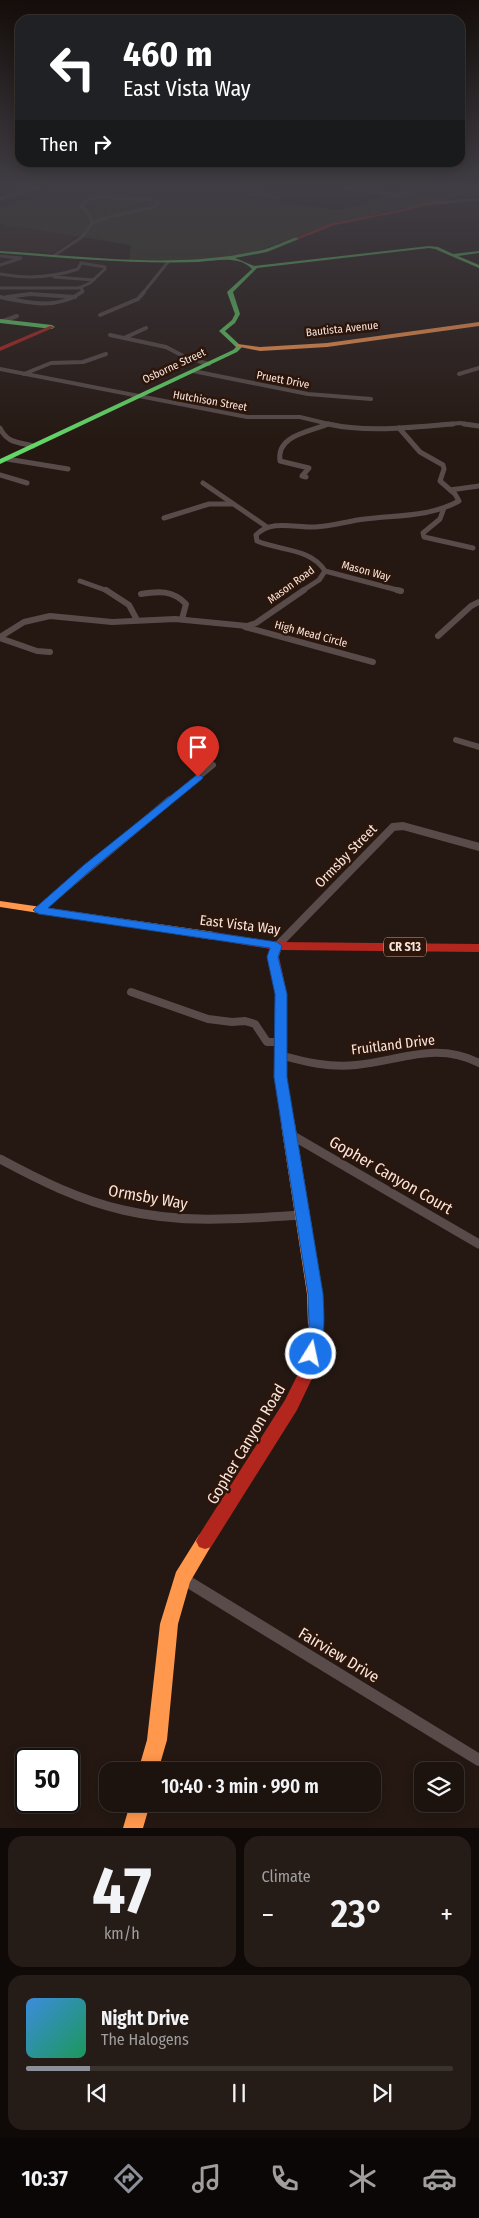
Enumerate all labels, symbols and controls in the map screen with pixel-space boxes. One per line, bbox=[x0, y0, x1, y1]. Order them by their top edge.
text: 460 m bbox=[123, 33, 212, 75]
icon: left bbox=[40, 35, 105, 100]
text: East Vista Way bbox=[123, 75, 251, 102]
icon: right bbox=[88, 130, 116, 158]
text: Then bbox=[40, 133, 78, 156]
street label: Bautista Avenue bbox=[305, 319, 379, 339]
street label: Osborne Street bbox=[140, 346, 208, 386]
street label: Pruett Drive bbox=[255, 369, 311, 391]
street label: Hutchison Street bbox=[172, 388, 248, 414]
street label: Mason Way bbox=[340, 558, 392, 584]
street label: Mason Road bbox=[265, 564, 317, 606]
street label: High Mead Circle bbox=[273, 618, 349, 650]
pin bbox=[177, 726, 219, 777]
icon: arrive bbox=[184, 733, 212, 761]
street label: Ormsby Street bbox=[311, 820, 381, 891]
street label: East Vista Way bbox=[199, 912, 282, 938]
road number: CR S13 bbox=[384, 938, 426, 956]
street label: Fruitland Drive bbox=[350, 1031, 436, 1059]
street label: Gopher Canyon Court bbox=[326, 1132, 457, 1218]
street label: Ormsby Way bbox=[107, 1181, 190, 1213]
position arrow bbox=[284, 1327, 336, 1379]
street label: Gopher Canyon Road bbox=[203, 1380, 289, 1508]
street label: Fairview Drive bbox=[295, 1624, 383, 1687]
speed limit sign: 50 bbox=[15, 1748, 80, 1813]
map controls bbox=[414, 1762, 464, 1812]
button: layers bbox=[414, 1762, 464, 1812]
text: 10:40 · 3 min · 990 m bbox=[161, 1775, 319, 1798]
text: 47 bbox=[92, 1852, 152, 1930]
text: Climate bbox=[262, 1867, 311, 1886]
text: 23° bbox=[331, 1891, 384, 1937]
text: − bbox=[262, 1898, 274, 1931]
text: + bbox=[440, 1898, 453, 1931]
text: km/h bbox=[104, 1924, 140, 1943]
text: Night Drive bbox=[101, 2007, 189, 2030]
text: The Halogens bbox=[101, 2030, 189, 2049]
icon: previous bbox=[83, 2079, 111, 2107]
icon: pause bbox=[225, 2079, 253, 2107]
icon: next bbox=[368, 2079, 396, 2107]
icon: directions bbox=[111, 2161, 146, 2196]
icon: music bbox=[189, 2161, 224, 2196]
icon: phone bbox=[267, 2161, 302, 2196]
icon: climate bbox=[345, 2161, 380, 2196]
icon: car bbox=[422, 2161, 457, 2196]
text: 10:37 bbox=[21, 2165, 68, 2192]

